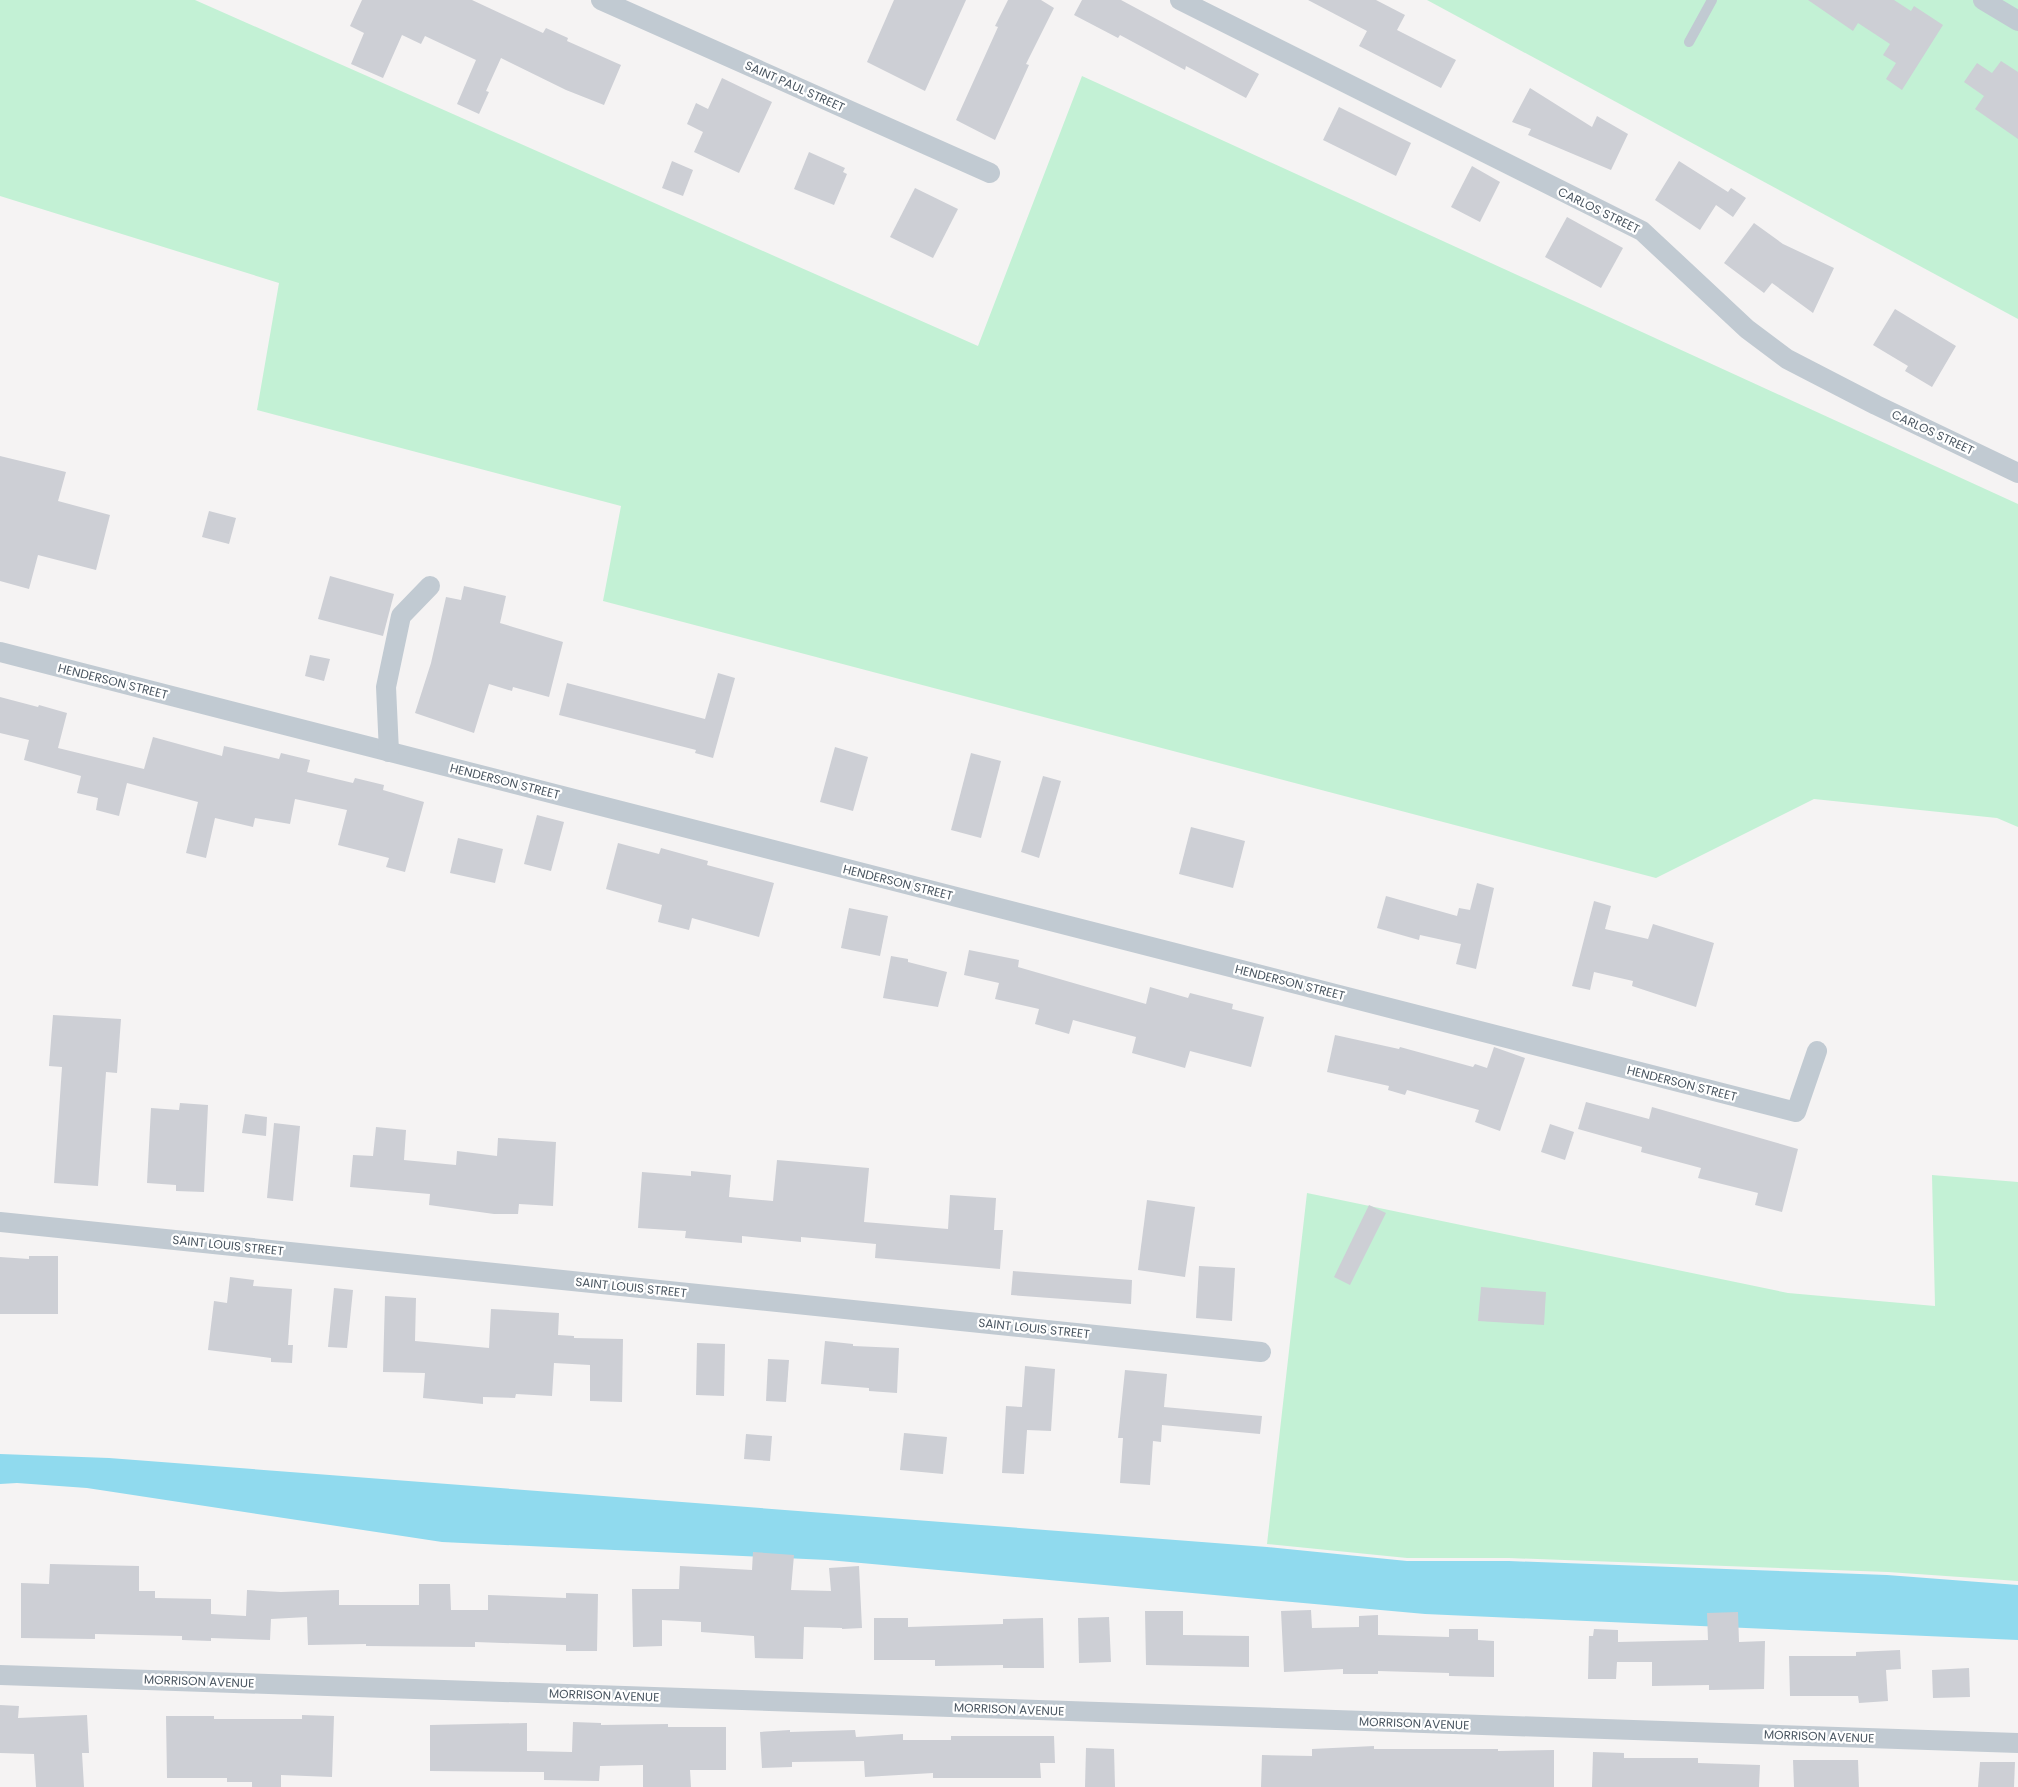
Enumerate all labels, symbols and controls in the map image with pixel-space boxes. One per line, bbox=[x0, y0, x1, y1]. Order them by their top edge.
street label: SAINT PAUL STREET bbox=[742, 56, 848, 116]
street label: CARLOS STREET bbox=[1555, 183, 1643, 237]
street label: CARLOS STREET bbox=[1889, 405, 1977, 459]
street label: HENDERSON STREET bbox=[56, 659, 170, 703]
street label: HENDERSON STREET bbox=[448, 759, 562, 803]
street label: HENDERSON STREET bbox=[841, 860, 955, 904]
street label: HENDERSON STREET bbox=[1233, 960, 1347, 1004]
street label: HENDERSON STREET bbox=[1625, 1061, 1739, 1105]
street label: SAINT LOUIS STREET bbox=[172, 1231, 285, 1259]
street label: SAINT LOUIS STREET bbox=[575, 1273, 688, 1301]
street label: SAINT LOUIS STREET bbox=[978, 1314, 1091, 1342]
street label: MORRISON AVENUE bbox=[143, 1671, 255, 1691]
street label: MORRISON AVENUE bbox=[548, 1685, 660, 1705]
street label: MORRISON AVENUE bbox=[953, 1699, 1065, 1719]
street label: MORRISON AVENUE bbox=[1358, 1713, 1470, 1733]
street label: MORRISON AVENUE bbox=[1763, 1726, 1875, 1746]

